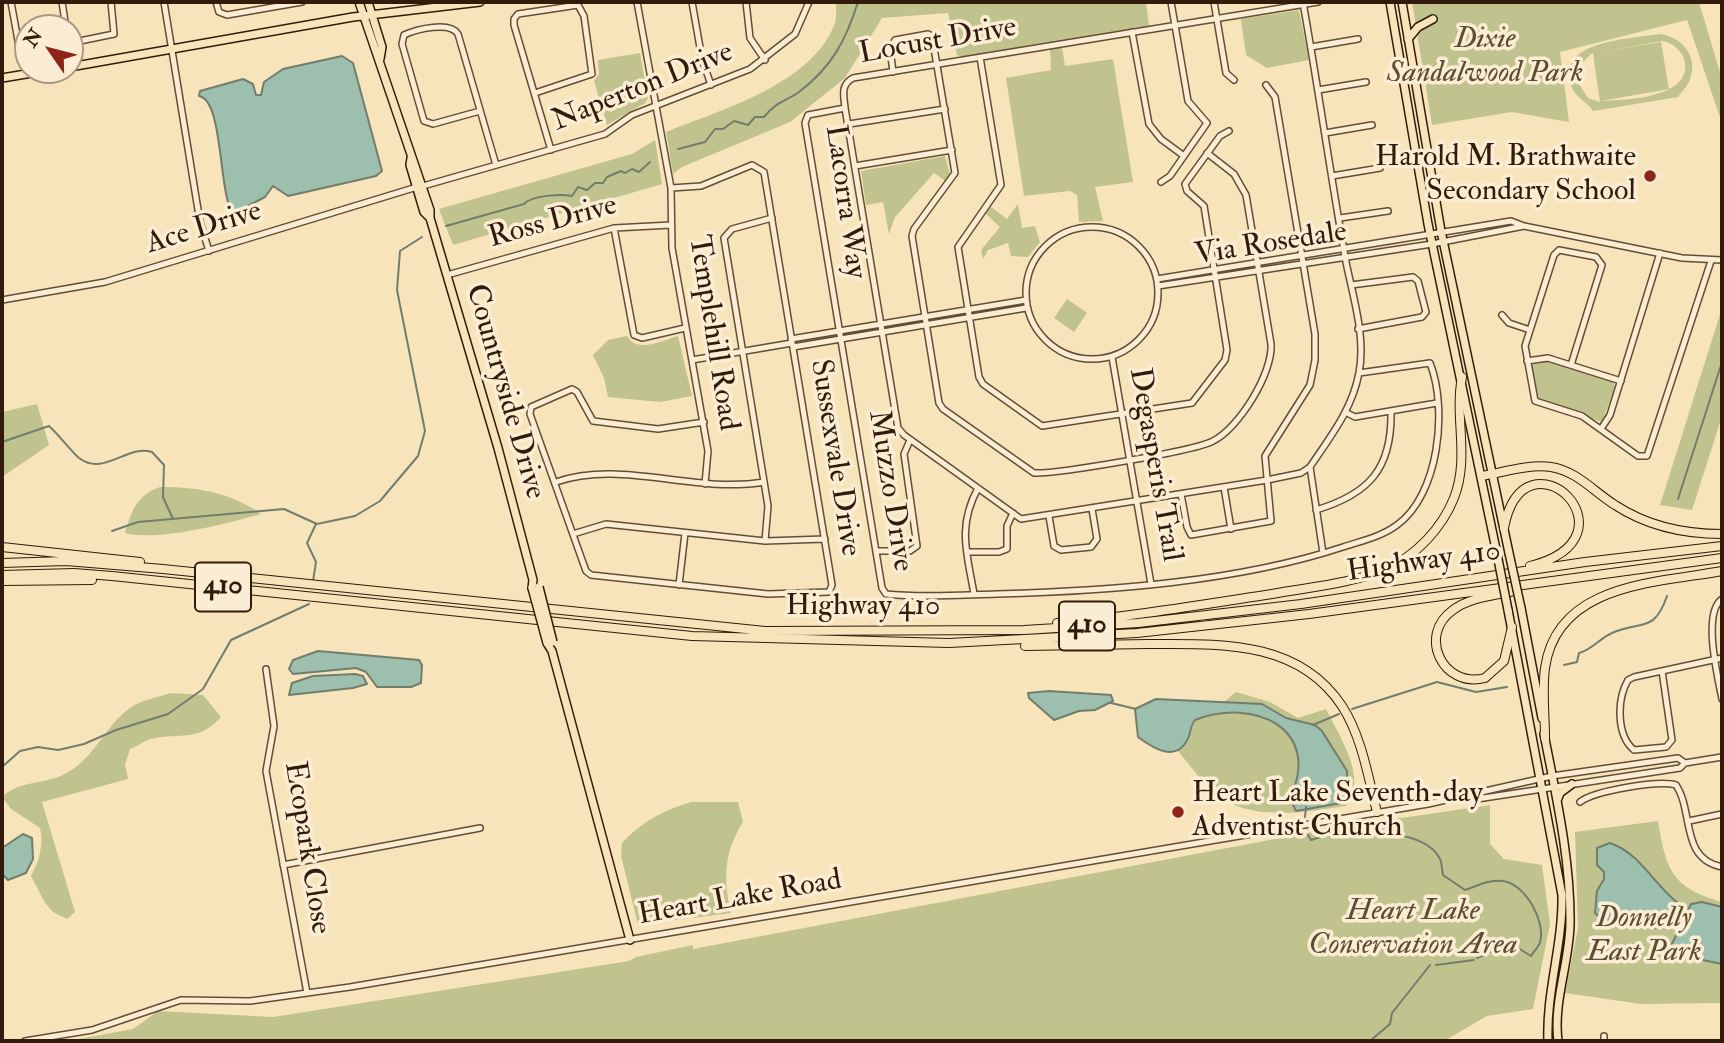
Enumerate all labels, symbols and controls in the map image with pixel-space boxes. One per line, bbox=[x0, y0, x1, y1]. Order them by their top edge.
street label: Locust Drive bbox=[857, 10, 1019, 74]
north arrow bbox=[14, 14, 84, 84]
park label: Dixie Sandalwood Park bbox=[1387, 23, 1583, 93]
text: N bbox=[19, 24, 48, 52]
street label: Naperton Drive bbox=[547, 35, 739, 141]
street label: Lacorra Way bbox=[815, 123, 873, 281]
place label: Harold M. Brathwaite Secondary School bbox=[1375, 141, 1636, 212]
marker: Harold M. Brathwaite Secondary School bbox=[1642, 168, 1658, 184]
street label: Ross Drive bbox=[485, 189, 621, 257]
street label: Ace Drive bbox=[142, 194, 266, 264]
street label: Via Rosedale bbox=[1192, 215, 1350, 275]
street label: Templehill Road bbox=[679, 233, 745, 433]
street label: Countryside Drive bbox=[456, 280, 552, 504]
street label: Sussexvale Drive bbox=[801, 357, 867, 559]
street label: Degasperis Trail bbox=[1119, 365, 1189, 565]
street label: Muzzo Drive bbox=[859, 408, 919, 574]
street label: Highway 410 bbox=[1345, 534, 1503, 592]
road number: 410 bbox=[195, 562, 251, 612]
street label: Highway 410 bbox=[786, 590, 940, 626]
road number: 410 bbox=[1059, 602, 1115, 650]
street label: Ecopark Close bbox=[275, 759, 337, 937]
place label: Heart Lake Seventh-day Adventist Church bbox=[1192, 777, 1483, 848]
marker: Heart Lake Seventh-day Adventist Church bbox=[1170, 804, 1186, 820]
street label: Heart Lake Road bbox=[635, 863, 845, 935]
park label: Heart Lake Conservation Area bbox=[1308, 895, 1518, 965]
park label: Donnelly East Park bbox=[1586, 902, 1702, 972]

